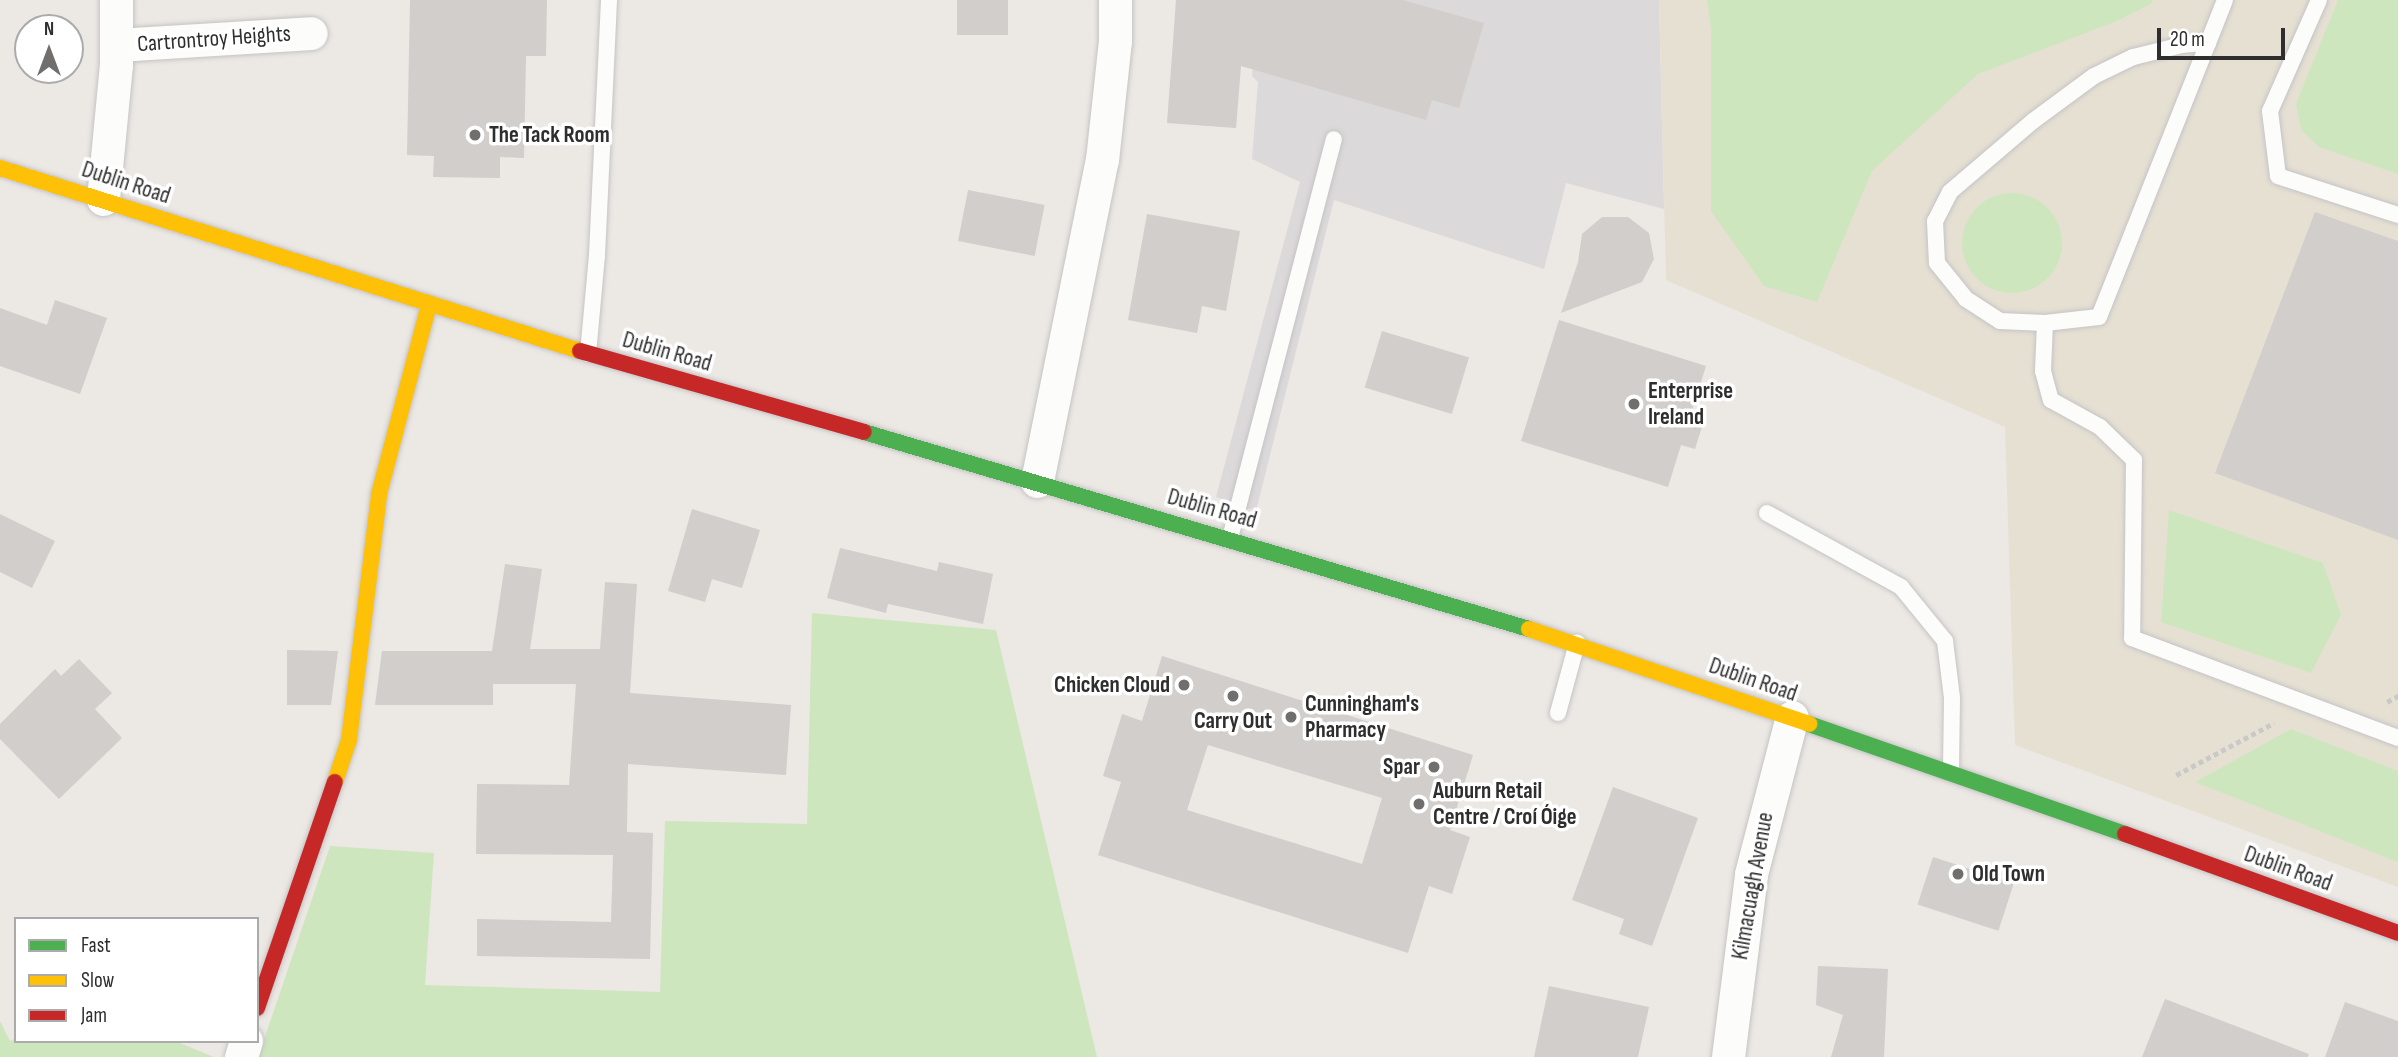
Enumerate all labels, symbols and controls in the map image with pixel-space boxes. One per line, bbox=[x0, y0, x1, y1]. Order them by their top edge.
north arrow bbox=[14, 14, 84, 84]
scale bar bbox=[2160, 14, 2288, 58]
text: N bbox=[44, 18, 54, 41]
street label: Cartrontroy Heights bbox=[136, 20, 292, 58]
text: 20 m bbox=[2170, 27, 2205, 52]
place label: The Tack Room bbox=[489, 121, 610, 149]
marker: The Tack Room bbox=[467, 127, 483, 143]
street label: Dublin Road bbox=[78, 156, 174, 210]
street label: Dublin Road bbox=[619, 326, 715, 378]
place label: Enterprise Ireland bbox=[1648, 377, 1733, 431]
marker: Enterprise Ireland bbox=[1626, 396, 1642, 412]
street label: Dublin Road bbox=[1164, 483, 1260, 535]
street label: Dublin Road bbox=[1705, 652, 1801, 708]
place label: Chicken Cloud bbox=[1054, 671, 1170, 699]
marker: Chicken Cloud bbox=[1176, 677, 1192, 693]
marker: Carry Out bbox=[1225, 688, 1241, 704]
place label: Cunningham's Pharmacy bbox=[1305, 690, 1419, 744]
place label: Carry Out bbox=[1194, 707, 1272, 735]
marker: Cunningham's Pharmacy bbox=[1283, 709, 1299, 725]
place label: Spar bbox=[1383, 753, 1420, 781]
marker: Spar bbox=[1426, 759, 1442, 775]
place label: Auburn Retail Centre / Croí Óige bbox=[1433, 777, 1577, 831]
marker: Auburn Retail Centre / Croí Óige bbox=[1411, 796, 1427, 812]
street label: Kilmacuagh Avenue bbox=[1726, 810, 1780, 962]
street label: Dublin Road bbox=[2240, 840, 2336, 898]
place label: Old Town bbox=[1972, 860, 2045, 888]
marker: Old Town bbox=[1950, 866, 1966, 882]
legend bbox=[14, 917, 259, 1043]
text: Fast bbox=[81, 933, 111, 958]
text: Slow bbox=[81, 968, 114, 993]
text: Jam bbox=[81, 1003, 107, 1028]

